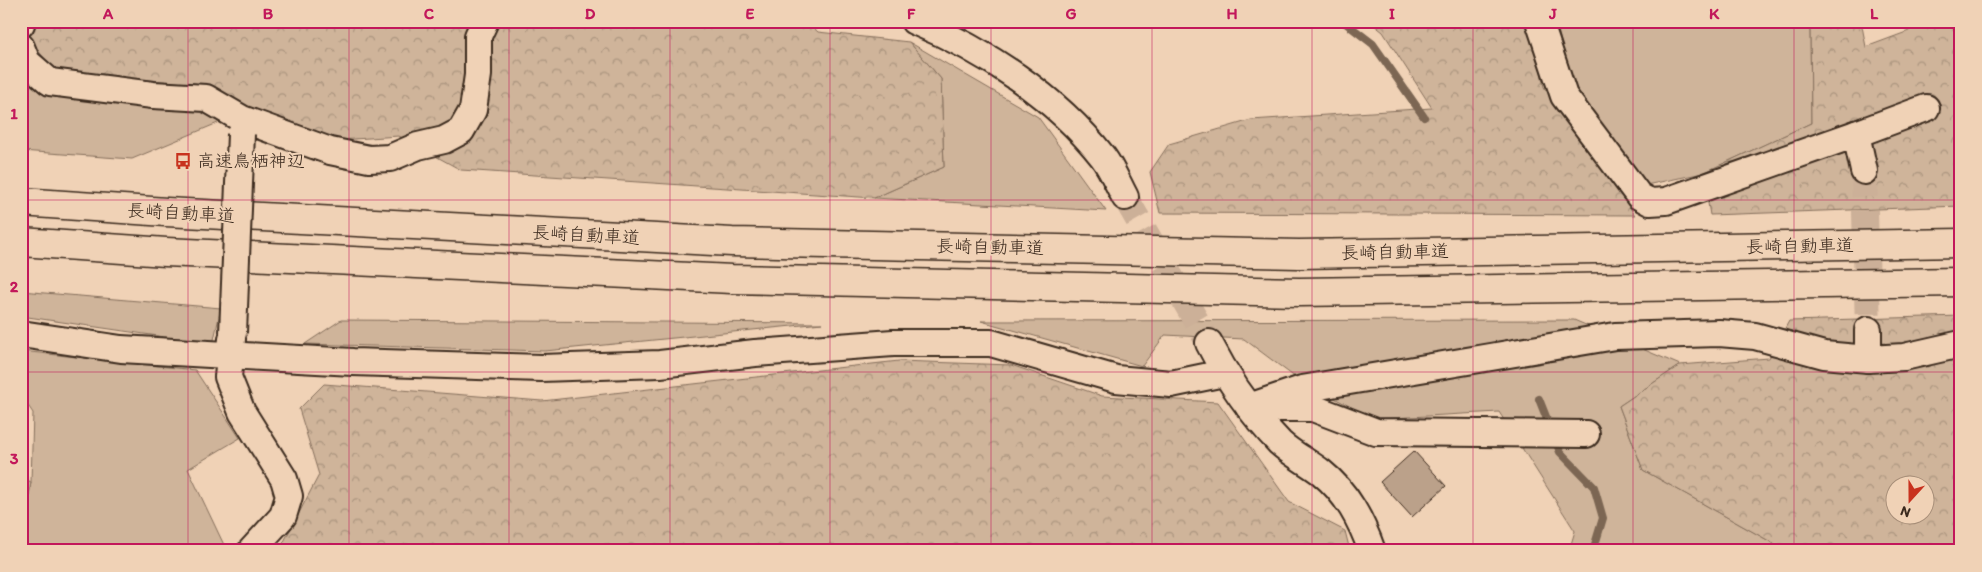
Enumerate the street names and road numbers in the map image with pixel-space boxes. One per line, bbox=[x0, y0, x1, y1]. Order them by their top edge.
street label: 長崎自動車道 bbox=[126, 199, 236, 227]
street label: 長崎自動車道 bbox=[531, 221, 641, 249]
street label: 長崎自動車道 bbox=[1746, 234, 1854, 258]
street label: 長崎自動車道 bbox=[936, 235, 1044, 259]
street label: 長崎自動車道 bbox=[1341, 240, 1449, 264]

